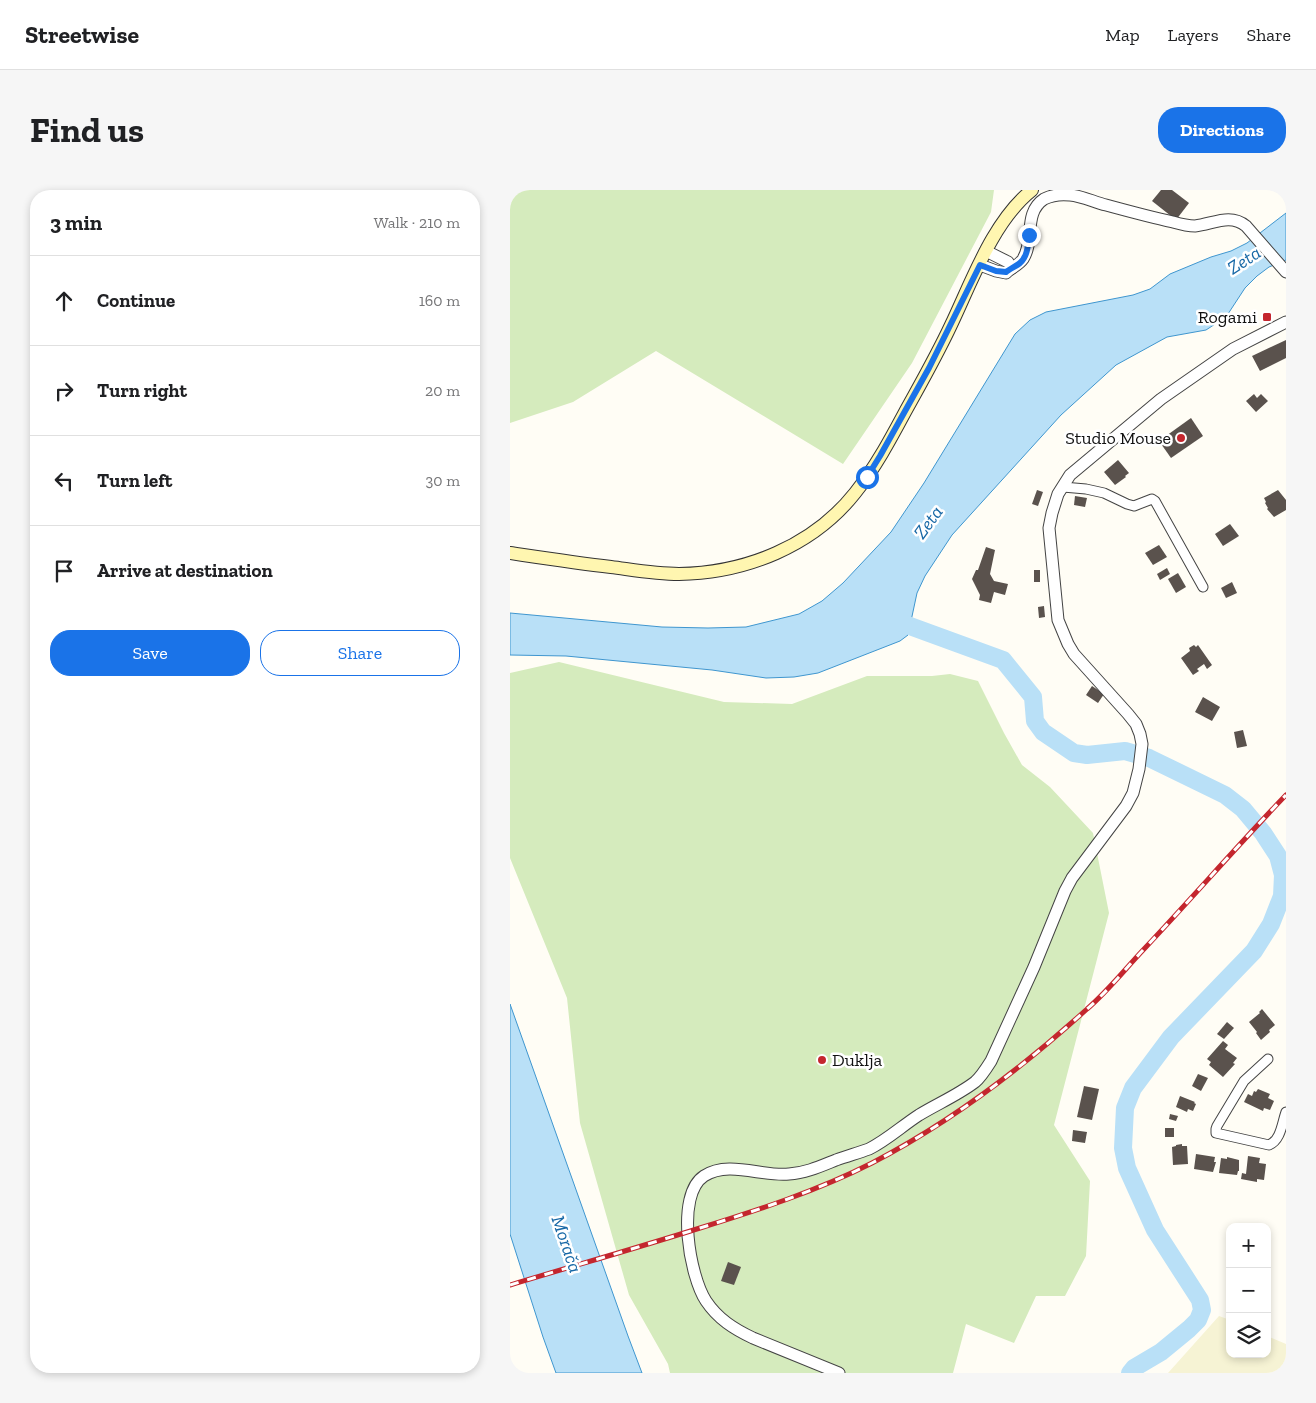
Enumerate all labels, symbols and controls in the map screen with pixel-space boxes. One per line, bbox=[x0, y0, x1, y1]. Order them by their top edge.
text: Streetwise bbox=[25, 20, 139, 49]
text: Map bbox=[1105, 24, 1140, 46]
text: Layers bbox=[1168, 24, 1219, 46]
text: Share bbox=[1247, 24, 1291, 46]
button: Directions bbox=[1158, 107, 1286, 153]
text: Find us bbox=[30, 109, 144, 151]
text: 3 min bbox=[50, 210, 102, 235]
text: Walk · 210 m bbox=[374, 213, 460, 232]
route end bbox=[1018, 224, 1041, 247]
water label: Zeta bbox=[1223, 241, 1265, 279]
icon: ahead bbox=[50, 287, 78, 315]
text: Continue bbox=[97, 289, 175, 312]
text: 160 m bbox=[419, 291, 460, 310]
place label: Rogami bbox=[1198, 306, 1257, 328]
marker: Rogami bbox=[1261, 311, 1273, 323]
icon: right bbox=[50, 377, 78, 405]
text: Turn right bbox=[97, 379, 187, 402]
text: 20 m bbox=[425, 381, 460, 400]
place label: Studio Mouse bbox=[1065, 427, 1171, 449]
marker: Studio Mouse bbox=[1175, 432, 1187, 444]
route start bbox=[856, 466, 879, 489]
icon: left bbox=[50, 467, 78, 495]
text: Turn left bbox=[97, 469, 172, 492]
text: 30 m bbox=[426, 471, 460, 490]
water label: Zeta bbox=[908, 501, 948, 543]
icon: arrive bbox=[50, 557, 78, 585]
text: Arrive at destination bbox=[97, 559, 273, 582]
button: Save bbox=[50, 630, 250, 676]
button: Share bbox=[260, 630, 460, 676]
place label: Duklja bbox=[832, 1049, 882, 1071]
marker: Duklja bbox=[816, 1054, 828, 1066]
water label: Morača bbox=[547, 1212, 587, 1276]
map controls bbox=[1226, 1223, 1271, 1358]
button: + bbox=[1226, 1223, 1271, 1268]
button: − bbox=[1226, 1268, 1271, 1313]
button: layers bbox=[1226, 1313, 1271, 1358]

